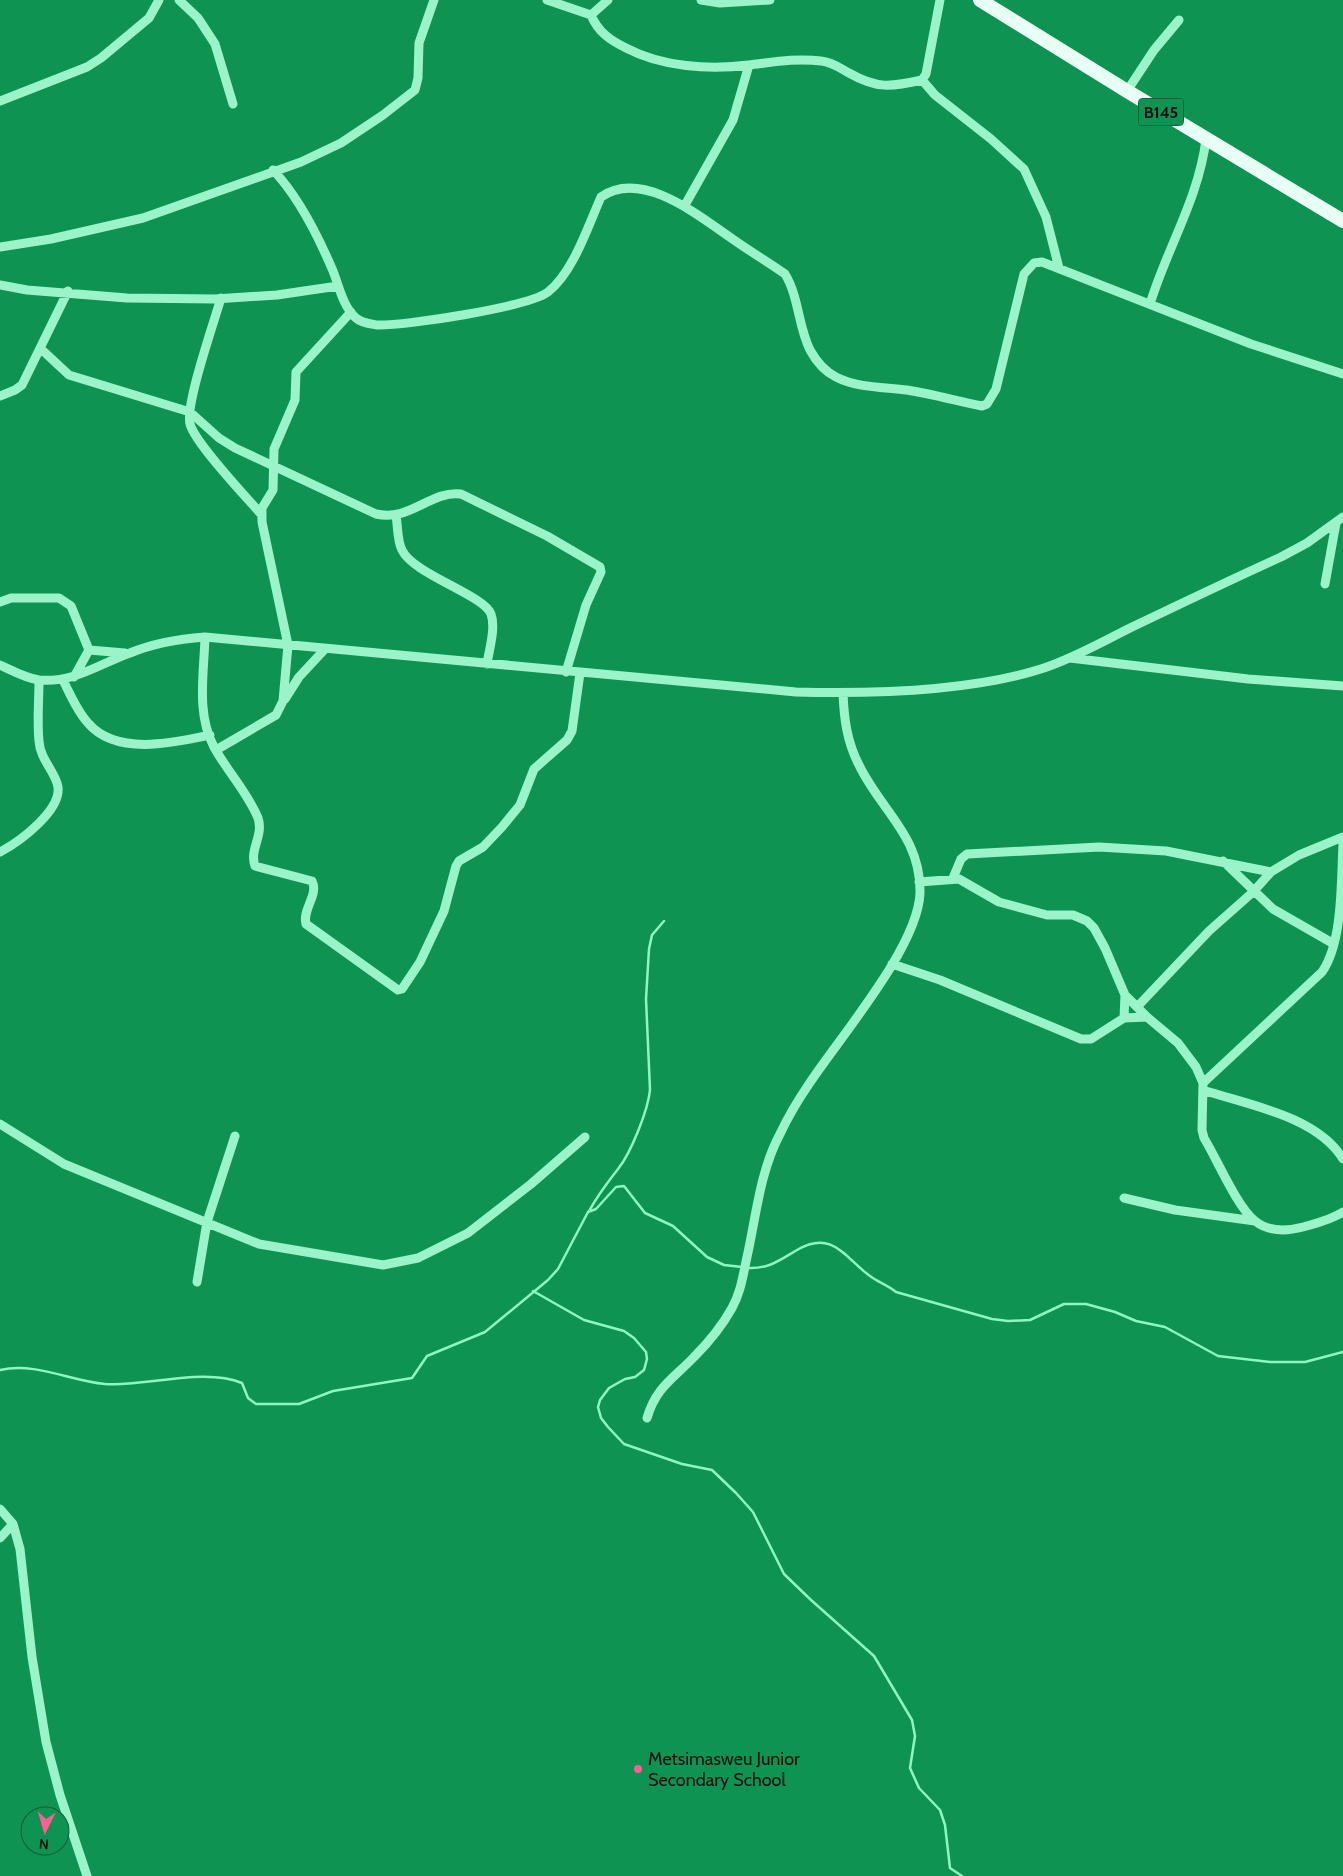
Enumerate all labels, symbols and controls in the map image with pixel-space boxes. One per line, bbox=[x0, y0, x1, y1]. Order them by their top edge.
road number: B145 bbox=[1138, 98, 1184, 125]
place label: Metsimasweu Junior Secondary School bbox=[648, 1748, 800, 1791]
marker: Metsimasweu Junior Secondary School bbox=[632, 1763, 644, 1775]
north arrow bbox=[20, 1806, 70, 1856]
text: N bbox=[38, 1835, 50, 1853]

